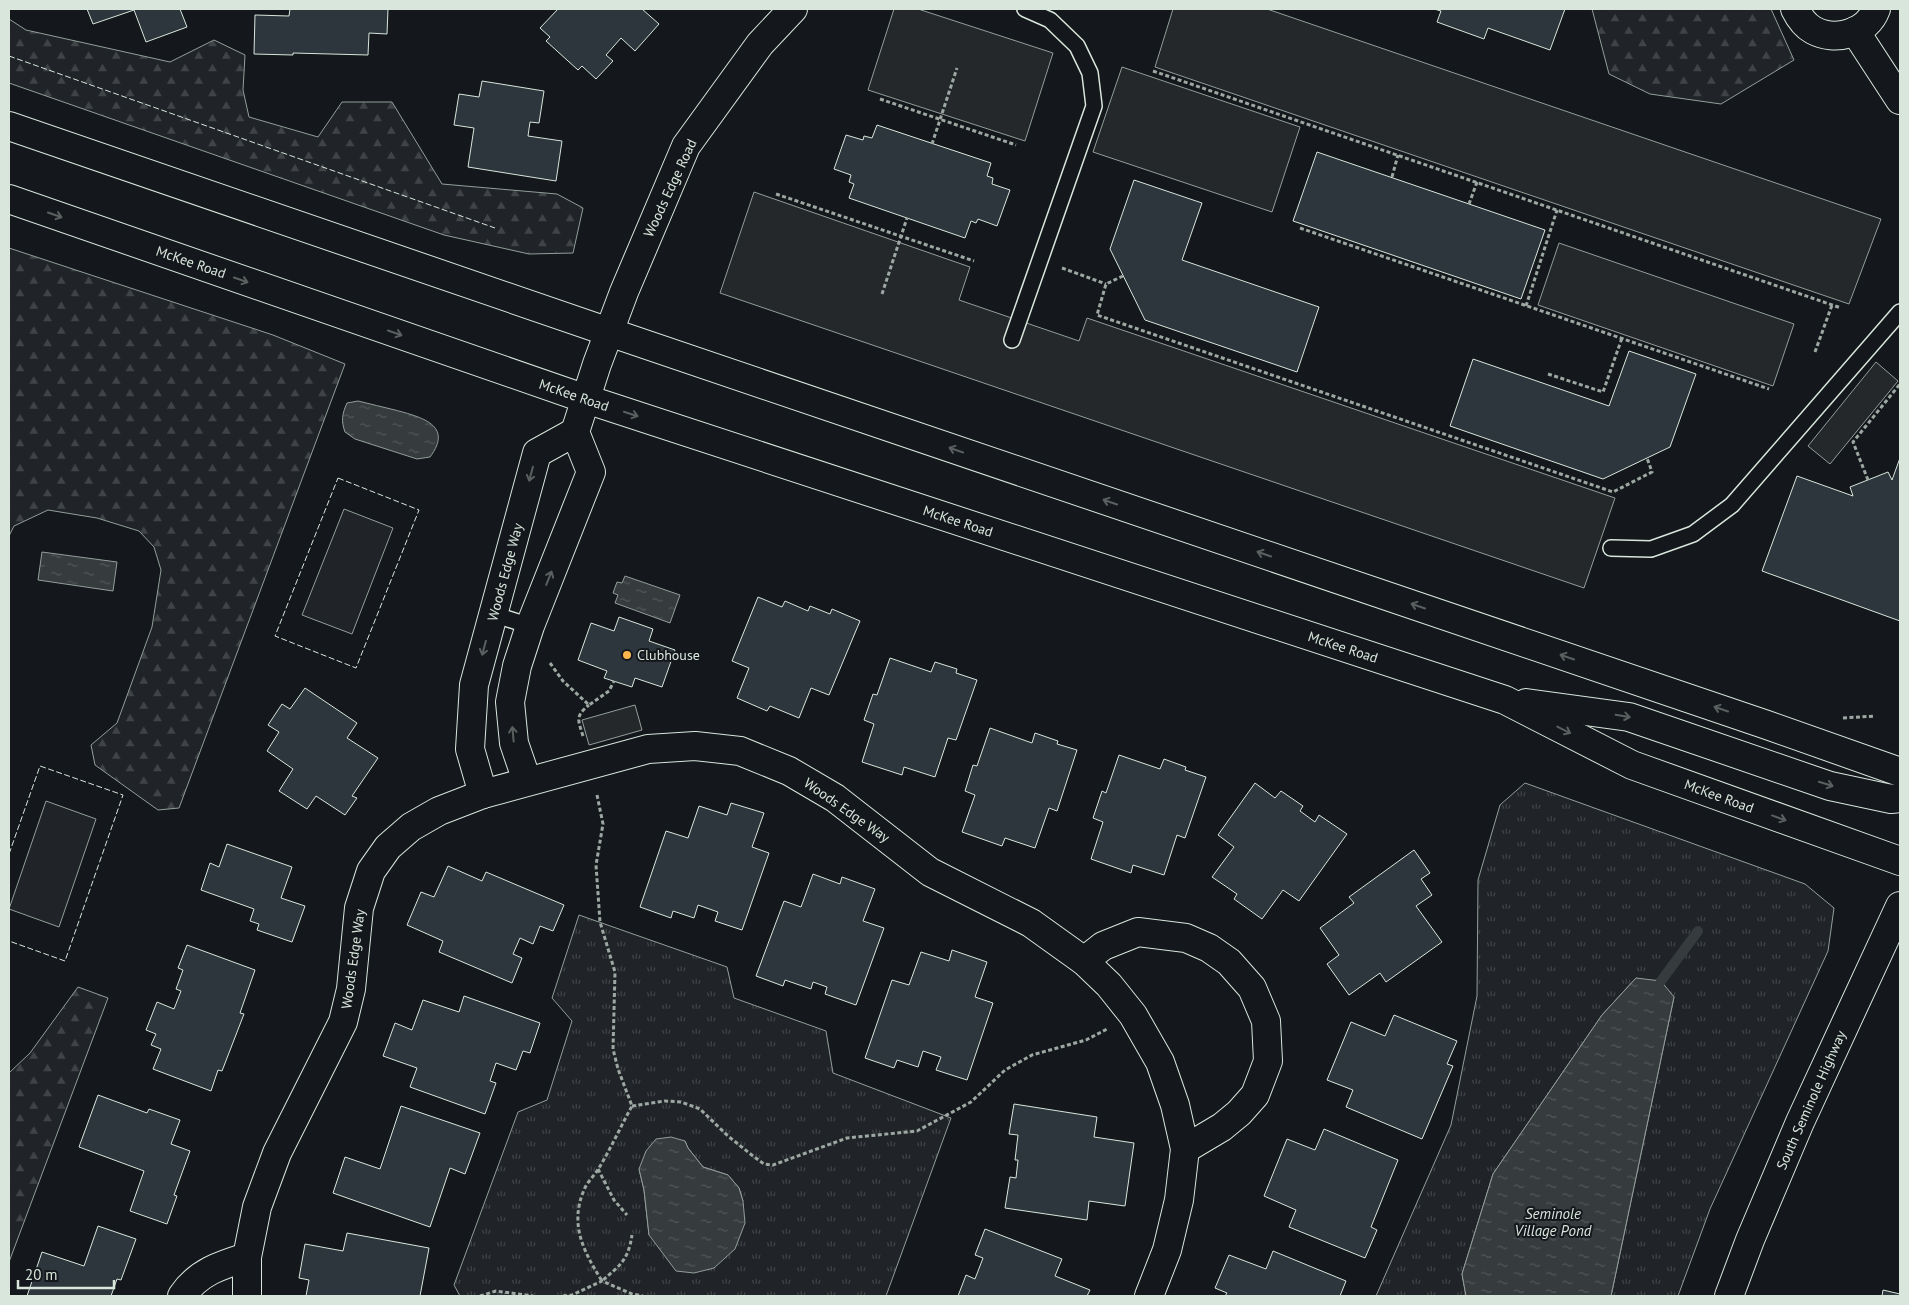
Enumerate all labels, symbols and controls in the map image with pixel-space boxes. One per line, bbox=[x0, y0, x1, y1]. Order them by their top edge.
street label: Woods Edge Road bbox=[639, 136, 701, 240]
one-way arrow bbox=[47, 211, 62, 220]
street label: McKee Road bbox=[154, 242, 228, 282]
one-way arrow bbox=[233, 276, 249, 285]
one-way arrow bbox=[387, 329, 402, 338]
street label: McKee Road bbox=[537, 375, 611, 415]
one-way arrow bbox=[623, 410, 639, 419]
one-way arrow bbox=[949, 445, 965, 454]
one-way arrow bbox=[526, 466, 535, 482]
one-way arrow bbox=[1103, 497, 1119, 506]
street label: McKee Road bbox=[921, 501, 995, 541]
street label: Woods Edge Way bbox=[483, 521, 527, 623]
one-way arrow bbox=[1256, 549, 1272, 559]
one-way arrow bbox=[545, 571, 554, 586]
one-way arrow bbox=[1410, 601, 1426, 611]
street label: McKee Road bbox=[1306, 627, 1380, 667]
one-way arrow bbox=[479, 640, 489, 656]
place label: Clubhouse bbox=[637, 646, 700, 664]
marker: Clubhouse bbox=[621, 649, 633, 661]
one-way arrow bbox=[1559, 652, 1575, 661]
one-way arrow bbox=[1713, 704, 1729, 713]
one-way arrow bbox=[1614, 712, 1630, 722]
one-way arrow bbox=[1556, 726, 1571, 735]
one-way arrow bbox=[509, 727, 518, 743]
street label: Woods Edge Way bbox=[801, 774, 894, 847]
street label: McKee Road bbox=[1682, 775, 1756, 817]
one-way arrow bbox=[1818, 780, 1834, 790]
one-way arrow bbox=[1770, 814, 1786, 823]
street label: Woods Edge Way bbox=[337, 907, 369, 1010]
street label: South Seminole Highway bbox=[1772, 1027, 1850, 1172]
water label: Seminole Village Pond bbox=[1515, 1204, 1592, 1240]
scale bar bbox=[18, 1258, 114, 1290]
text: 20 m bbox=[25, 1265, 58, 1284]

